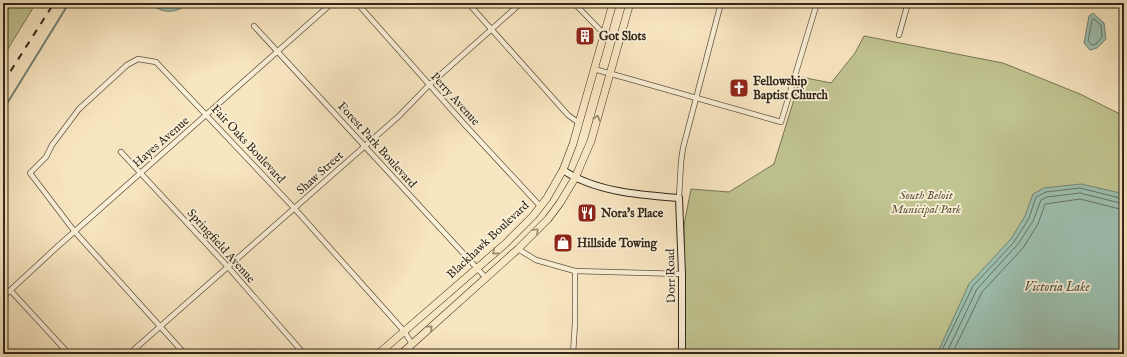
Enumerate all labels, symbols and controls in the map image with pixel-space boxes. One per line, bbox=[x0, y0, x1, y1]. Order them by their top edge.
building icon: Got Slots bbox=[574, 25, 596, 47]
place label: Got Slots bbox=[599, 29, 647, 44]
street label: Perry Avenue bbox=[427, 69, 483, 129]
place label: Fellowship Baptist Church bbox=[753, 74, 829, 104]
church icon: Fellowship Baptist Church bbox=[728, 77, 750, 99]
street label: Forest Park Boulevard bbox=[334, 99, 420, 192]
street label: Fair Oaks Boulevard bbox=[208, 102, 289, 187]
street label: Hayes Avenue bbox=[130, 113, 193, 171]
one-way arrow bbox=[592, 115, 601, 122]
street label: Shaw Street bbox=[293, 148, 347, 198]
park label: South Beloit Municipal Park bbox=[891, 188, 961, 217]
street label: Blackhawk Boulevard bbox=[444, 198, 533, 282]
restaurant icon: Nora's Place bbox=[576, 202, 598, 224]
street label: Springfield Avenue bbox=[183, 206, 259, 287]
place label: Nora's Place bbox=[600, 206, 664, 221]
one-way arrow bbox=[531, 228, 539, 236]
shop icon: Hillside Towing bbox=[552, 232, 574, 254]
place label: Hillside Towing bbox=[577, 236, 657, 252]
one-way arrow bbox=[492, 247, 500, 254]
street label: Dorr Road bbox=[663, 248, 679, 303]
water label: Victoria Lake bbox=[1024, 279, 1090, 296]
one-way arrow bbox=[425, 326, 432, 333]

